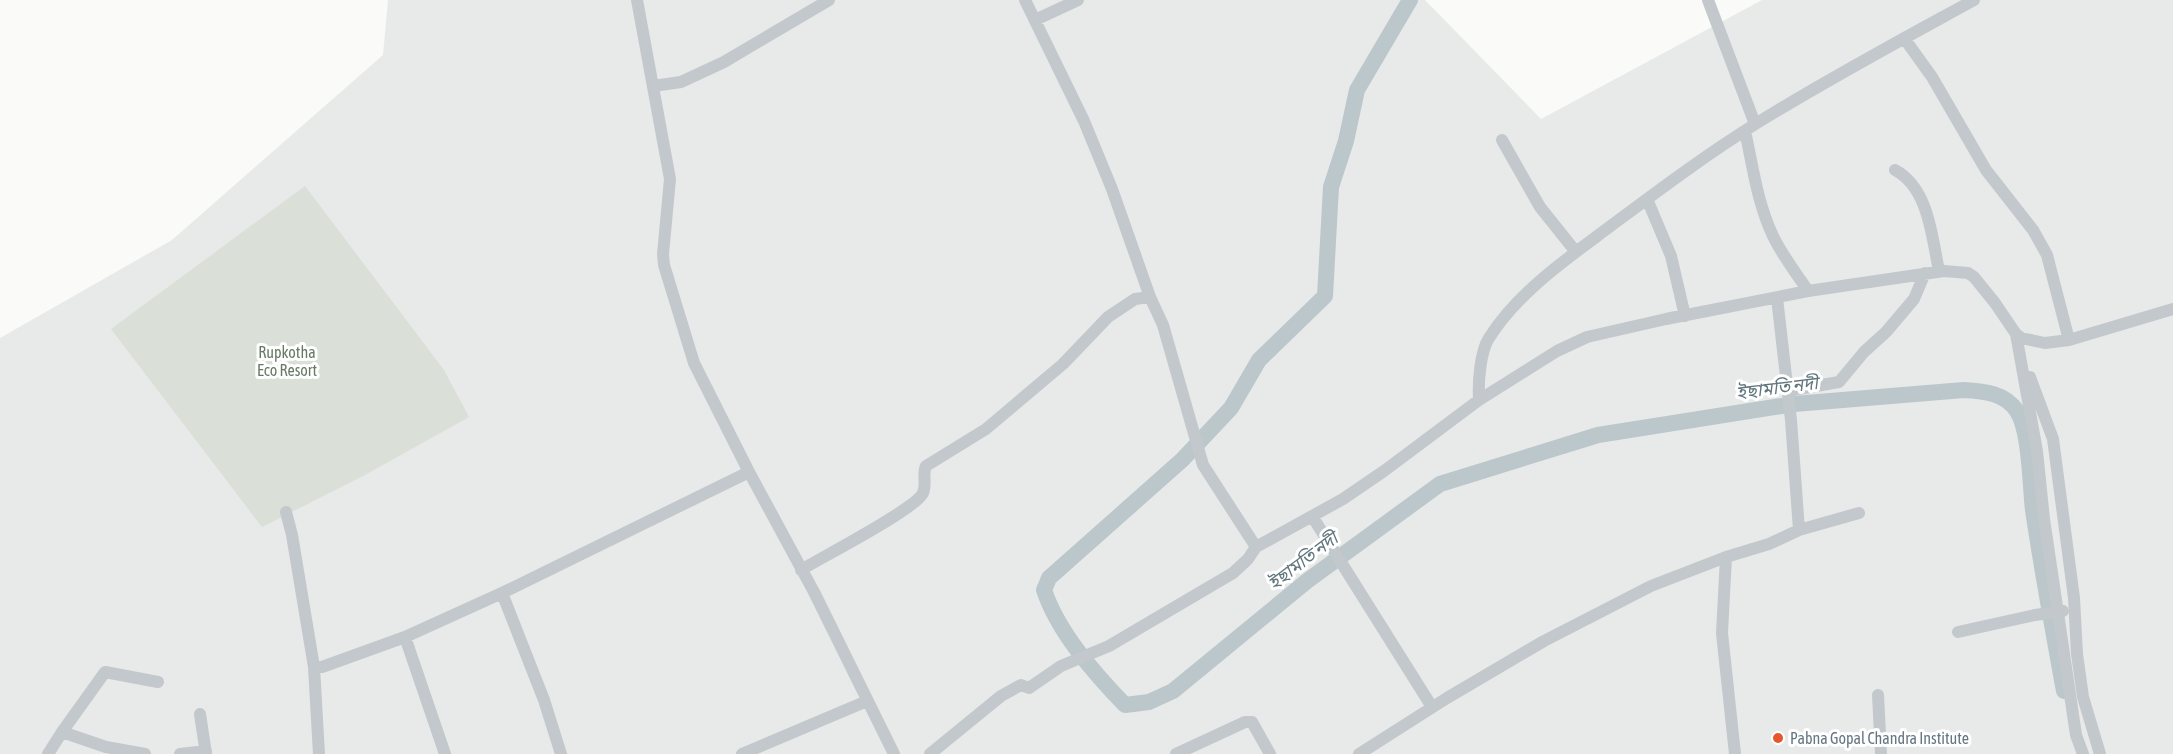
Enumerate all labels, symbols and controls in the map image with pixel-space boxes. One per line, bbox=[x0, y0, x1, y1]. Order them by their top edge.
park label: Rupkotha Eco Resort bbox=[257, 343, 317, 379]
water label: ইছামতি নদী bbox=[1735, 372, 1822, 403]
water label: ইছামতি নদী bbox=[1264, 526, 1344, 594]
place label: Pabna Gopal Chandra Institute bbox=[1790, 729, 1969, 748]
marker: Pabna Gopal Chandra Institute bbox=[1771, 731, 1785, 745]

